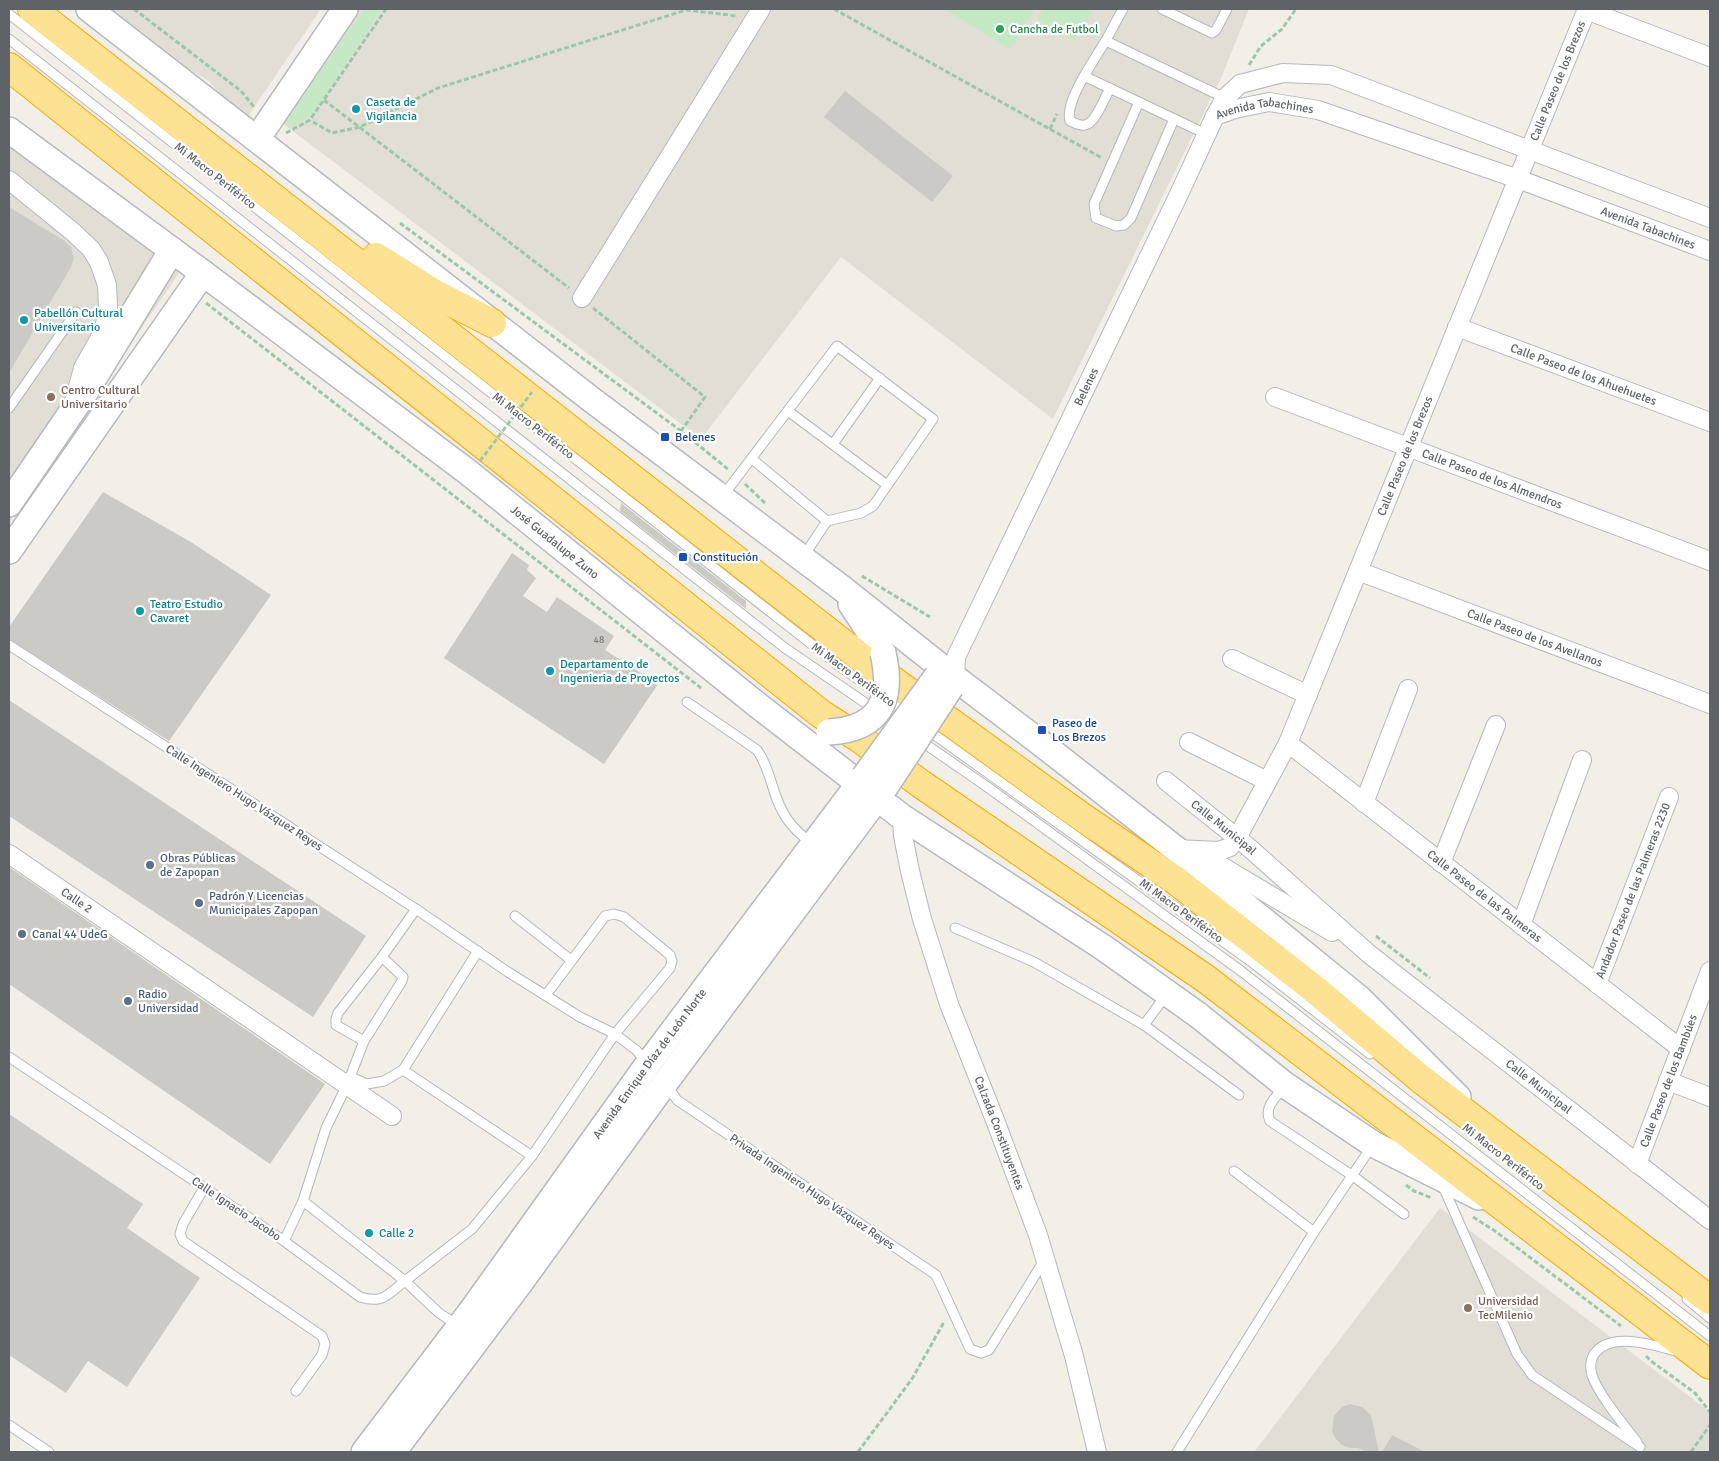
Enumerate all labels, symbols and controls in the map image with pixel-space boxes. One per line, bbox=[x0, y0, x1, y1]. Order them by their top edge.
street label: Calle Paseo de los Brezos bbox=[1527, 19, 1589, 143]
place label: Cancha de Futbol bbox=[1010, 22, 1099, 37]
marker: Cancha de Futbol bbox=[994, 23, 1006, 35]
place label: Caseta de Vigilancia bbox=[366, 95, 417, 124]
street label: Avenida Tabachines bbox=[1213, 95, 1315, 123]
marker: Caseta de Vigilancia bbox=[350, 103, 362, 115]
street label: Mi Macro Periférico bbox=[171, 139, 259, 213]
street label: Avenida Tabachines bbox=[1598, 203, 1698, 252]
place label: Pabellón Cultural Universitario bbox=[34, 306, 123, 335]
marker: Pabellón Cultural Universitario bbox=[18, 314, 30, 326]
street label: Calle Paseo de los Ahuehuetes bbox=[1508, 340, 1659, 409]
street label: Belenes bbox=[1071, 365, 1102, 408]
place label: Centro Cultural Universitario bbox=[61, 383, 140, 412]
street label: Mi Macro Periférico bbox=[489, 389, 577, 463]
marker: Centro Cultural Universitario bbox=[45, 391, 57, 403]
street label: Calle Paseo de los Brezos bbox=[1374, 394, 1436, 518]
place label: Belenes bbox=[675, 430, 715, 445]
marker: Belenes bbox=[659, 431, 671, 443]
street label: Calle Paseo de los Almendros bbox=[1420, 446, 1564, 512]
street label: José Guadalupe Zuno bbox=[508, 502, 602, 582]
place label: Constitución bbox=[693, 550, 758, 565]
marker: Constitución bbox=[677, 551, 689, 563]
place label: Teatro Estudio Cavaret bbox=[150, 597, 223, 626]
marker: Teatro Estudio Cavaret bbox=[134, 605, 146, 617]
street label: Calle Paseo de los Avellanos bbox=[1465, 605, 1605, 670]
house number: 48 bbox=[594, 634, 604, 646]
street label: Mi Macro Periférico bbox=[808, 640, 898, 710]
place label: Departamento de Ingenieria de Proyectos bbox=[560, 657, 679, 686]
marker: Departamento de Ingenieria de Proyectos bbox=[544, 665, 556, 677]
place label: Paseo de Los Brezos bbox=[1052, 716, 1106, 745]
marker: Paseo de Los Brezos bbox=[1036, 724, 1048, 736]
street label: Calle Ingeniero Hugo Vázquez Reyes bbox=[163, 742, 325, 854]
street label: Calle Municipal bbox=[1188, 796, 1260, 859]
street label: Andador Paseo de las Palmeras 2230 bbox=[1592, 801, 1674, 981]
street label: Calle Paseo de las Palmeras bbox=[1424, 847, 1545, 945]
place label: Obras Públicas de Zapopan bbox=[160, 851, 236, 880]
marker: Obras Públicas de Zapopan bbox=[144, 859, 156, 871]
street label: Mi Macro Periférico bbox=[1136, 876, 1226, 946]
street label: Calle 2 bbox=[58, 884, 95, 916]
place label: Padrón Y Licencias Municipales Zapopan bbox=[209, 889, 318, 918]
marker: Padrón Y Licencias Municipales Zapopan bbox=[193, 897, 205, 909]
place label: Canal 44 UdeG bbox=[32, 927, 108, 942]
marker: Canal 44 UdeG bbox=[16, 928, 28, 940]
street label: Avenida Enrique Díaz de León Norte bbox=[589, 985, 710, 1142]
place label: Radio Universidad bbox=[138, 987, 199, 1016]
marker: Radio Universidad bbox=[122, 995, 134, 1007]
street label: Calle Paseo de los Bambúes bbox=[1636, 1012, 1700, 1149]
street label: Calle Municipal bbox=[1503, 1056, 1575, 1117]
street label: Calzada Constituyentes bbox=[971, 1074, 1028, 1192]
street label: Mi Macro Periférico bbox=[1459, 1120, 1547, 1194]
street label: Privada Ingeniero Hugo Vázquez Reyes bbox=[726, 1131, 898, 1253]
street label: Calle Ignacio Jacobo bbox=[188, 1174, 284, 1244]
place label: Calle 2 bbox=[379, 1226, 414, 1241]
marker: Calle 2 bbox=[363, 1227, 375, 1239]
place label: Universidad TecMilenio bbox=[1478, 1294, 1539, 1323]
marker: Universidad TecMilenio bbox=[1462, 1302, 1474, 1314]

